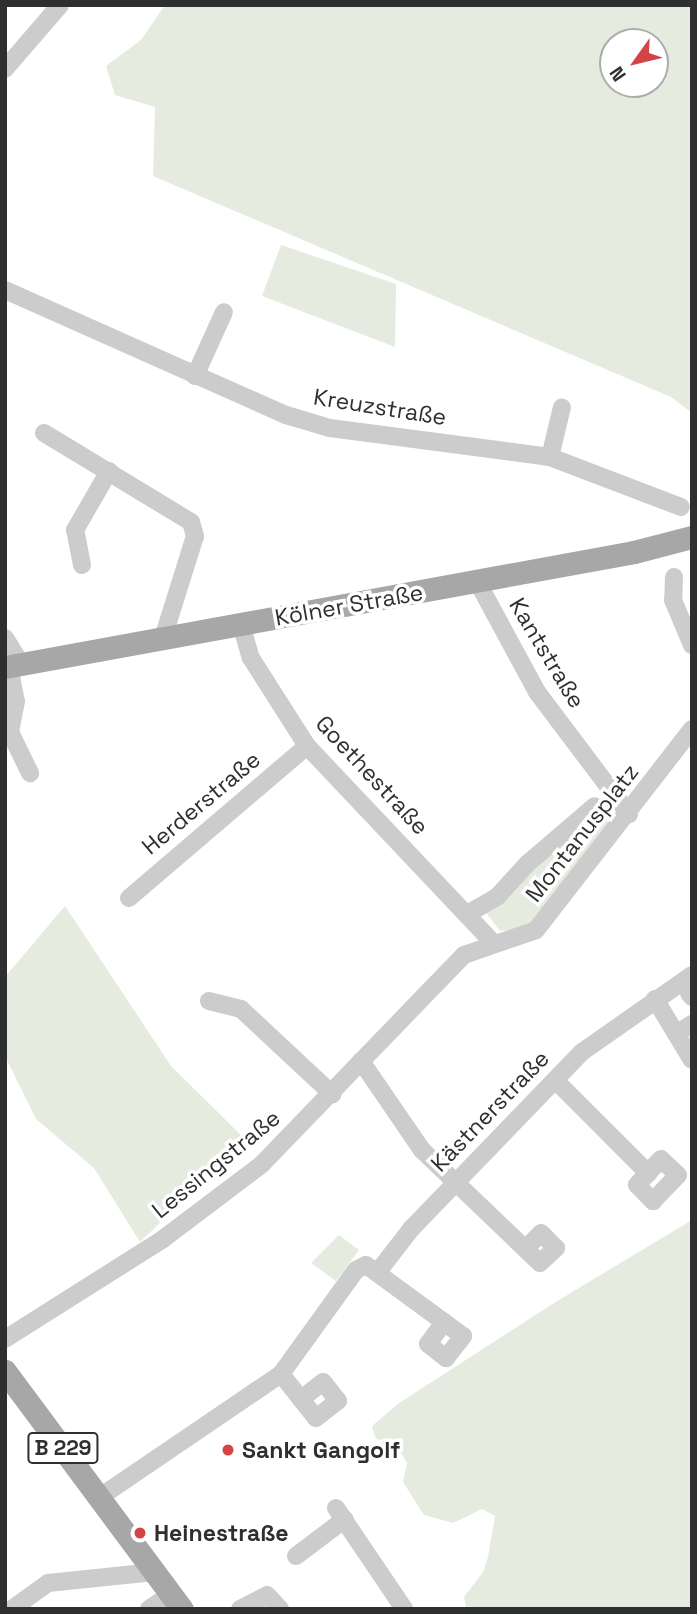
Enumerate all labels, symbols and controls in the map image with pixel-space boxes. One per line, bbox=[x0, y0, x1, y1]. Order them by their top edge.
north arrow bbox=[599, 28, 669, 98]
text: N bbox=[604, 62, 632, 86]
street label: Kreuzstraße bbox=[312, 383, 448, 431]
street label: Kölner Straße bbox=[273, 578, 425, 632]
street label: Kantstraße bbox=[503, 593, 591, 713]
street label: Goethestraße bbox=[310, 710, 434, 840]
street label: Herderstraße bbox=[136, 746, 266, 860]
street label: Montanusplatz bbox=[520, 759, 644, 907]
street label: Kästnerstraße bbox=[425, 1045, 555, 1177]
street label: Lessingstraße bbox=[146, 1104, 286, 1224]
road number: B 229 bbox=[26, 1430, 100, 1466]
place label: Sankt Gangolf bbox=[242, 1436, 400, 1464]
marker: Sankt Gangolf bbox=[220, 1442, 236, 1458]
place label: Heinestraße bbox=[154, 1519, 289, 1547]
marker: Heinestraße bbox=[132, 1525, 148, 1541]

